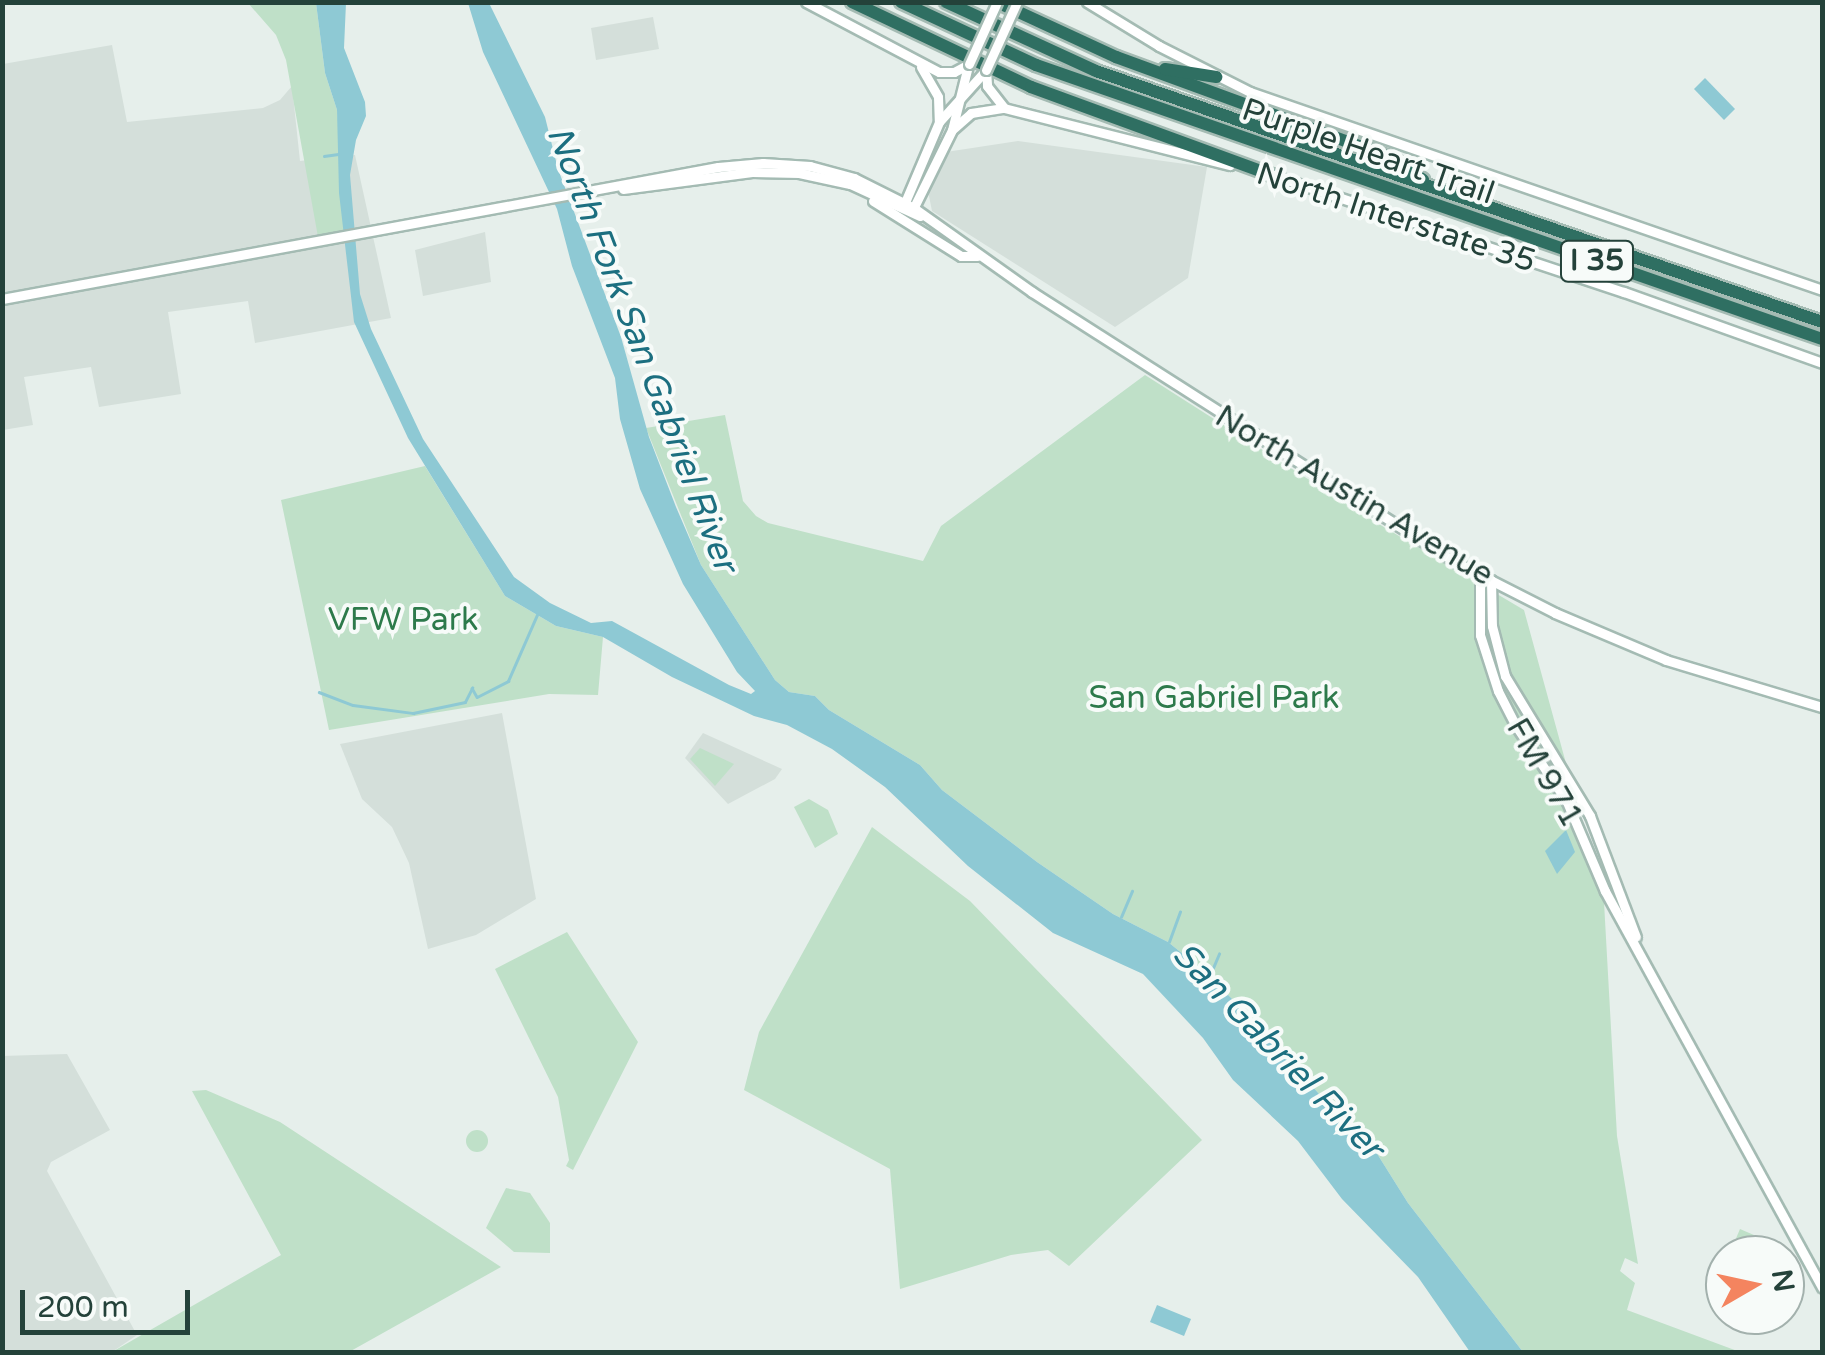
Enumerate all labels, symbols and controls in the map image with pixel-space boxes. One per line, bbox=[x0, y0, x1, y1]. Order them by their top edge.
street label: Purple Heart Trail bbox=[1237, 91, 1499, 213]
water label: North Fork San Gabriel River bbox=[538, 120, 746, 578]
street label: North Interstate 35 bbox=[1252, 155, 1540, 281]
road number: I 35 bbox=[1560, 236, 1634, 286]
street label: North Austin Avenue bbox=[1208, 398, 1500, 594]
park label: VFW Park bbox=[328, 601, 478, 639]
park label: San Gabriel Park bbox=[1089, 679, 1339, 717]
street label: FM 971 bbox=[1498, 712, 1590, 834]
water label: San Gabriel River bbox=[1164, 934, 1392, 1168]
north arrow bbox=[1705, 1235, 1805, 1335]
text: N bbox=[1764, 1267, 1801, 1294]
scale bar bbox=[25, 1270, 195, 1332]
text: 200 m bbox=[37, 1289, 129, 1326]

